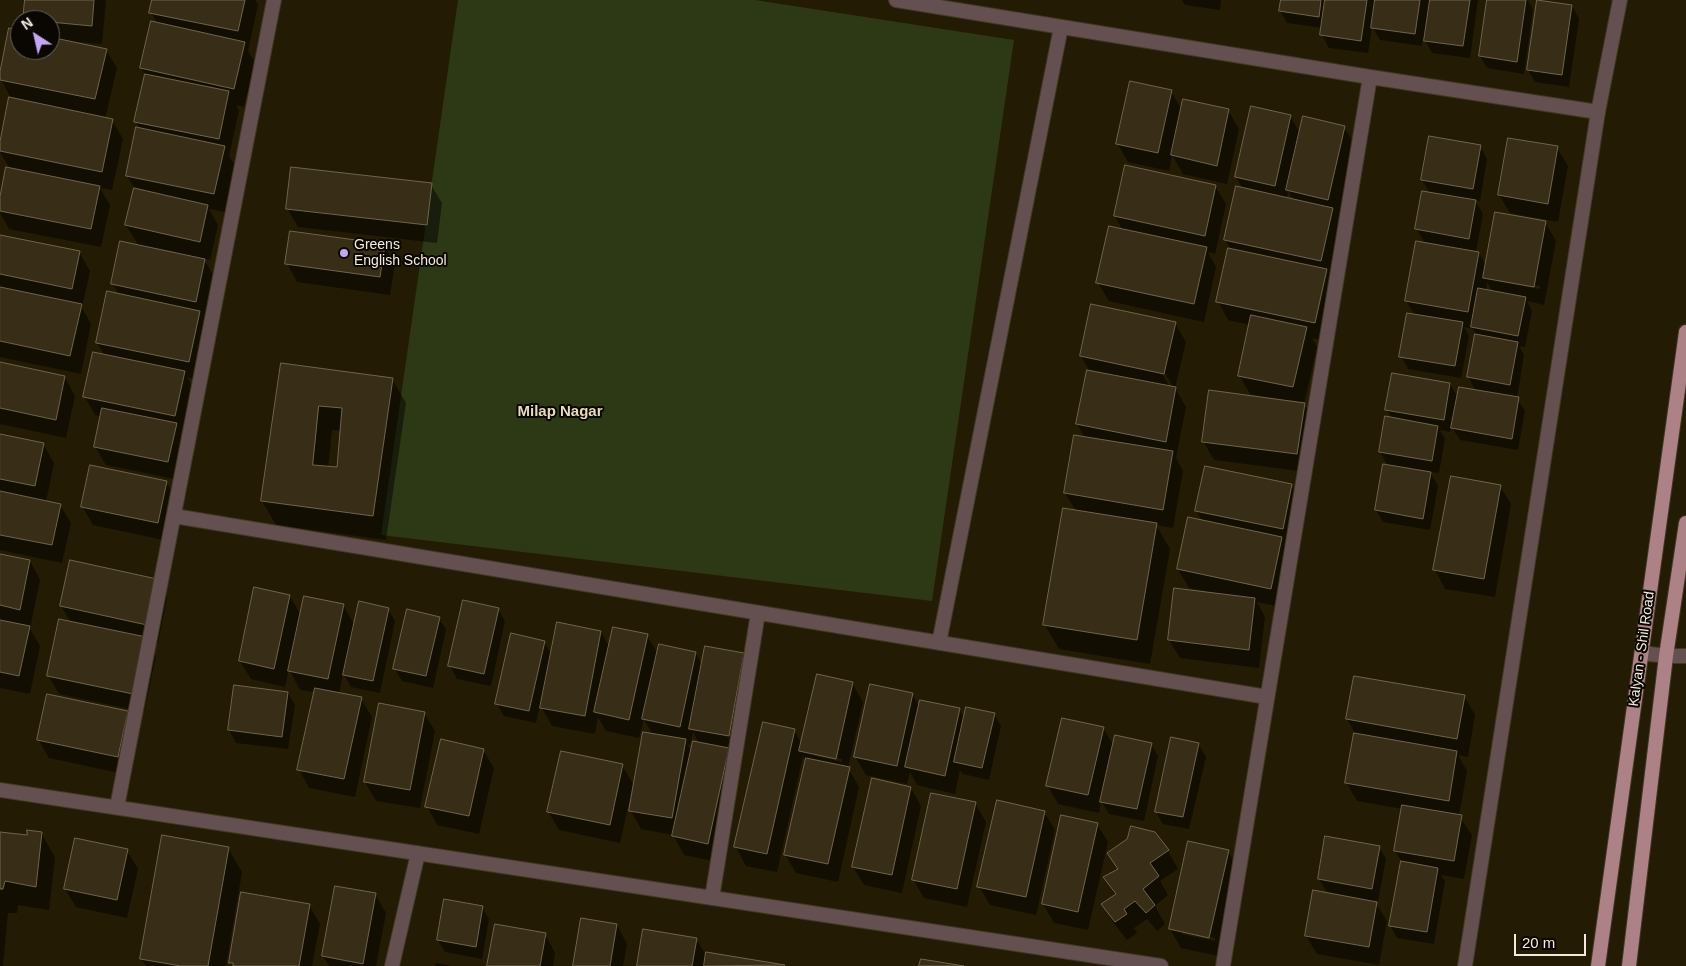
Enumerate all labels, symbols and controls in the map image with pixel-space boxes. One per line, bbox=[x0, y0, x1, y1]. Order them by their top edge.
north arrow bbox=[10, 10, 60, 60]
text: N bbox=[18, 14, 36, 33]
place label: Greens English School bbox=[354, 237, 447, 270]
marker: Greens English School bbox=[338, 247, 350, 259]
district label: Milap Nagar bbox=[517, 403, 603, 421]
street label: Kalyan - Shil Road bbox=[1626, 590, 1658, 708]
scale bar bbox=[1516, 924, 1588, 956]
text: 20 m bbox=[1522, 934, 1555, 951]

